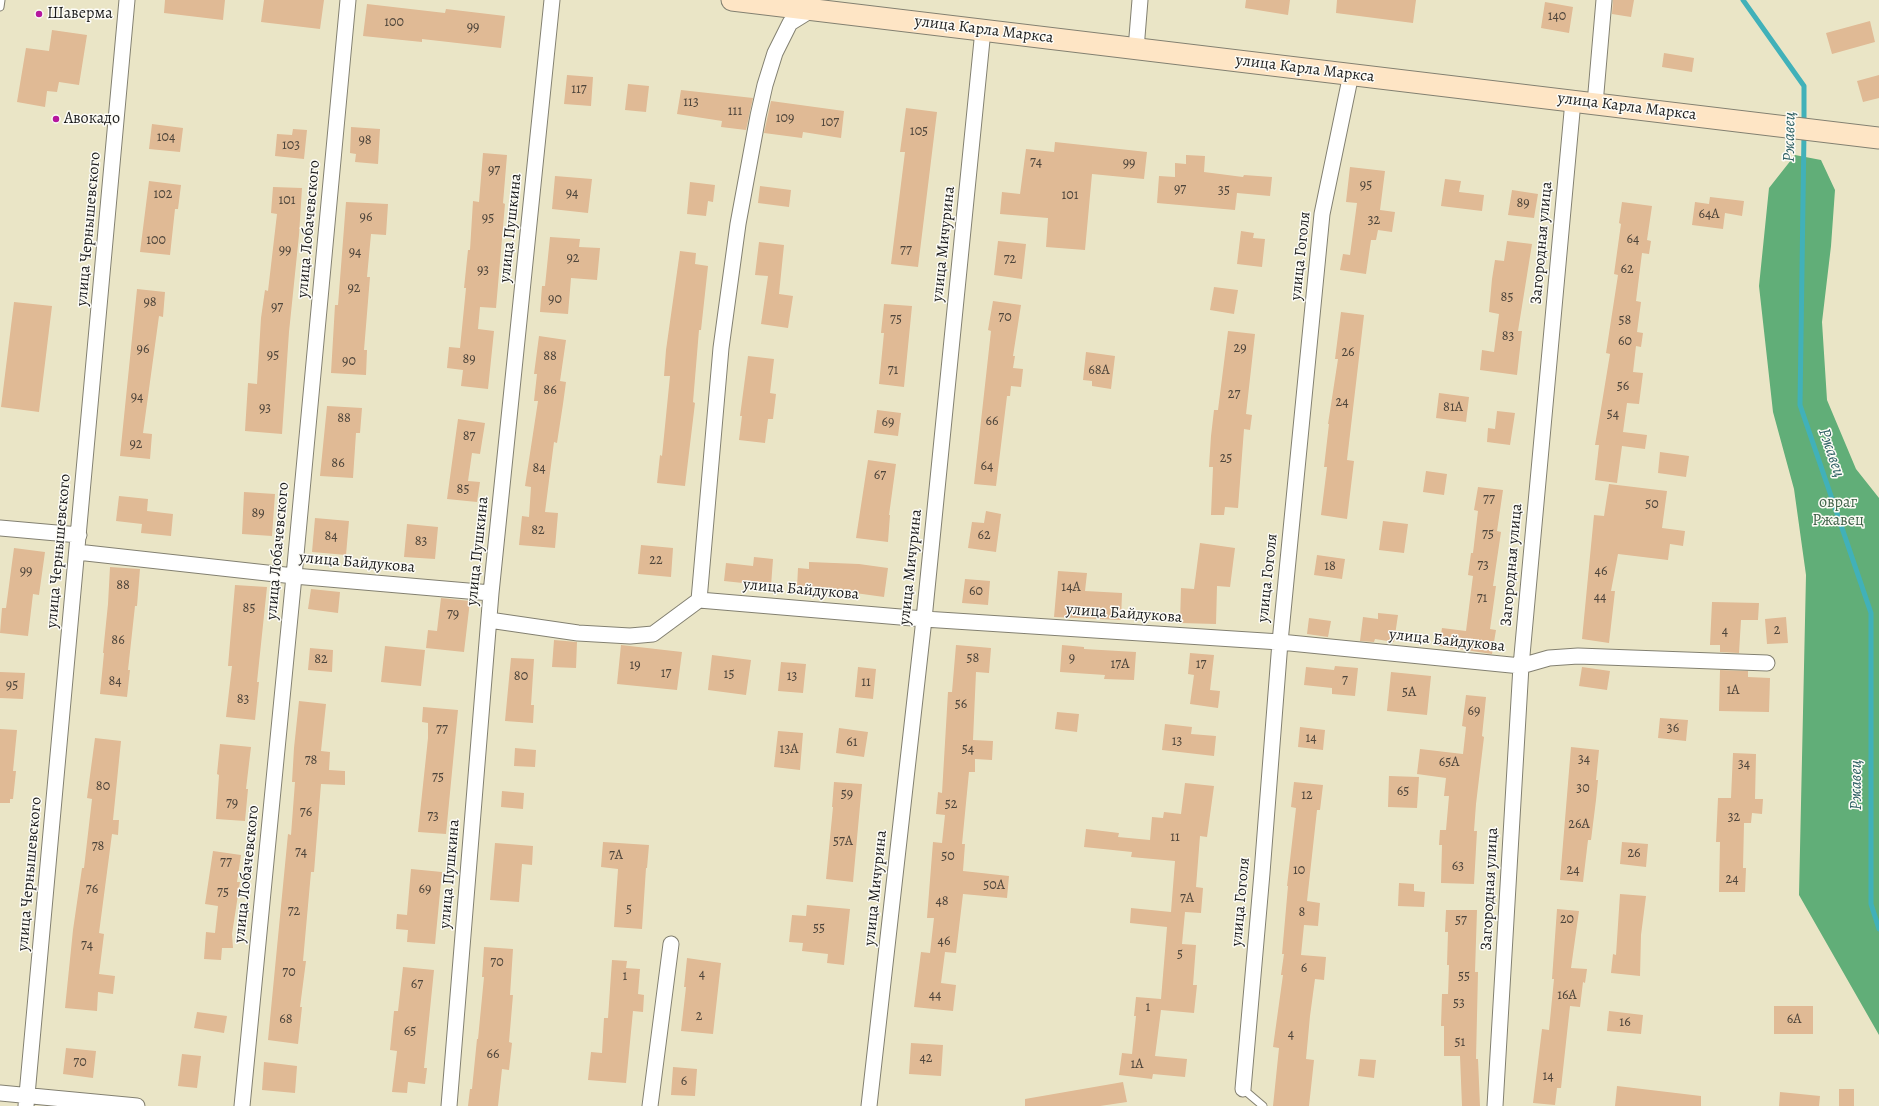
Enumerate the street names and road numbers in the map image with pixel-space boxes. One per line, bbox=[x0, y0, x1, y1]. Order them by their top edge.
street label: улица Карла Маркса bbox=[914, 12, 1054, 48]
street label: улица Карла Маркса bbox=[1235, 51, 1375, 87]
street label: улица Карла Маркса bbox=[1557, 89, 1697, 125]
street label: улица Чернышевского bbox=[73, 151, 105, 307]
street label: улица Лобачевского bbox=[293, 159, 325, 299]
street label: улица Пушкина bbox=[496, 172, 526, 284]
street label: Загородная улица bbox=[1527, 181, 1557, 305]
street label: улица Мичурина bbox=[928, 185, 960, 303]
street label: улица Гоголя bbox=[1287, 211, 1315, 301]
street label: улица Чернышевского bbox=[43, 473, 75, 629]
street label: улица Лобачевского bbox=[262, 481, 294, 621]
street label: улица Пушкина bbox=[463, 495, 493, 607]
street label: Загородная улица bbox=[1497, 503, 1527, 627]
street label: улица Мичурина bbox=[895, 508, 927, 626]
street label: улица Гоголя bbox=[1254, 533, 1282, 623]
street label: улица Байдукова bbox=[298, 548, 416, 578]
street label: улица Байдукова bbox=[742, 575, 860, 605]
street label: улица Байдукова bbox=[1065, 600, 1183, 628]
street label: улица Байдукова bbox=[1388, 625, 1506, 657]
street label: улица Чернышевского bbox=[14, 796, 46, 952]
street label: улица Лобачевского bbox=[230, 804, 264, 944]
street label: улица Пушкина bbox=[436, 819, 464, 929]
street label: Загородная улица bbox=[1477, 827, 1503, 951]
street label: улица Мичурина bbox=[860, 829, 892, 947]
street label: улица Гоголя bbox=[1228, 857, 1254, 947]

